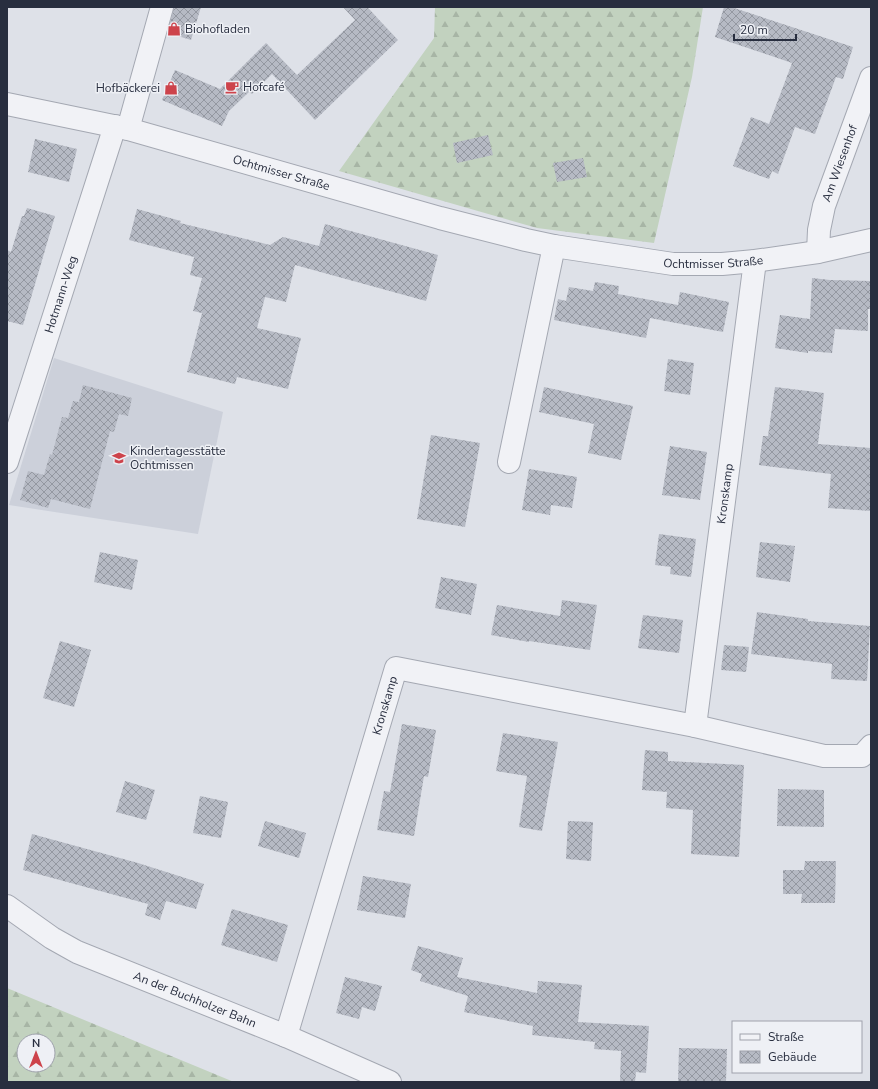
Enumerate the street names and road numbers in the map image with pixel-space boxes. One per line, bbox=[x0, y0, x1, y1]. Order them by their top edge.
street label: Am Wiesenhof bbox=[818, 122, 861, 204]
street label: Ochtmisser Straße bbox=[231, 151, 332, 194]
street label: Ochtmisser Straße bbox=[662, 252, 764, 272]
street label: Hotmann-Weg bbox=[41, 254, 81, 335]
street label: Kronskamp bbox=[713, 462, 737, 525]
street label: Kronskamp bbox=[368, 674, 401, 737]
street label: An der Buchholzer Bahn bbox=[131, 968, 259, 1031]

